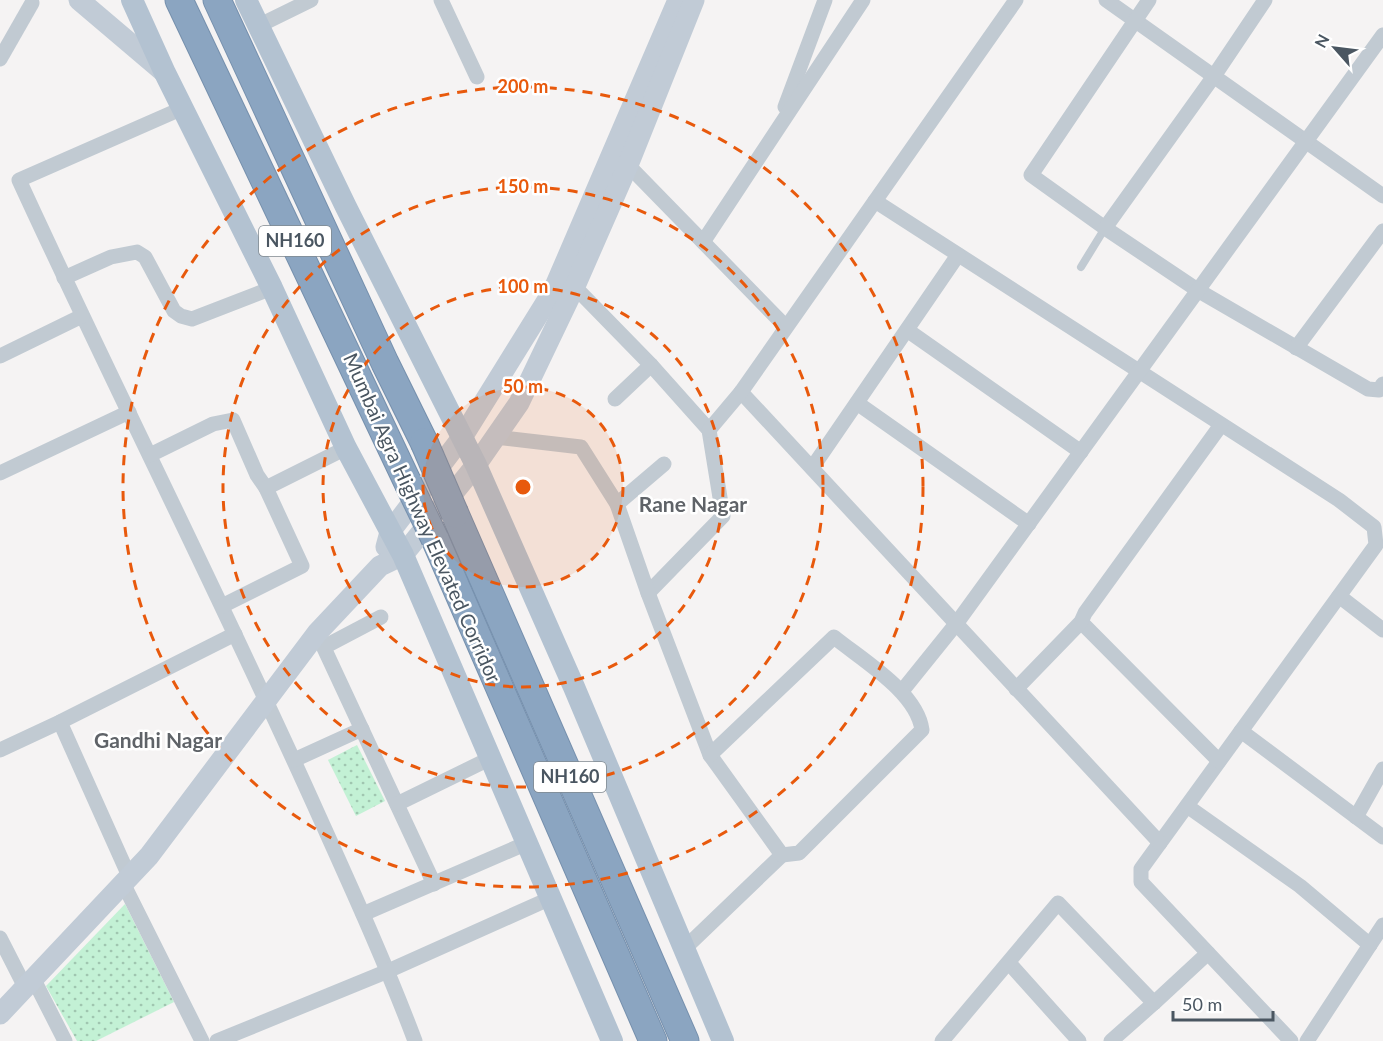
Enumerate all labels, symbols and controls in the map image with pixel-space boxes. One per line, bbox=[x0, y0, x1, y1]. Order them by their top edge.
north arrow bbox=[1305, 18, 1365, 78]
text: N bbox=[1310, 31, 1333, 51]
text: 200 m bbox=[498, 75, 548, 97]
text: 150 m bbox=[498, 175, 548, 197]
road number: NH160 bbox=[259, 226, 331, 256]
text: 100 m bbox=[498, 275, 548, 297]
street label: Mumbai Agra Highway Elevated Corridor bbox=[339, 349, 507, 687]
text: 50 m bbox=[503, 375, 543, 397]
centre of rings bbox=[513, 477, 533, 497]
district label: Rane Nagar bbox=[639, 491, 747, 516]
district label: Gandhi Nagar bbox=[94, 727, 222, 752]
road number: NH160 bbox=[534, 762, 606, 792]
scale bar bbox=[1173, 984, 1274, 1022]
text: 50 m bbox=[1182, 993, 1222, 1015]

